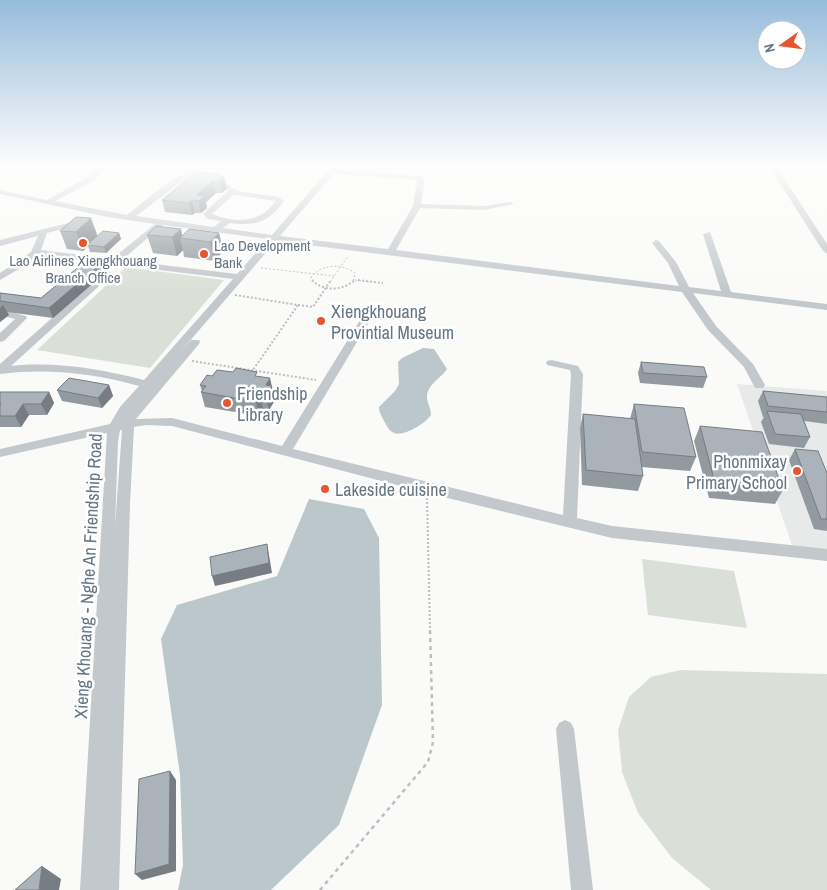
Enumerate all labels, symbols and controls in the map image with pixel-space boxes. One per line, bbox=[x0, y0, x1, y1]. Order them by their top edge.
north arrow bbox=[757, 20, 807, 70]
text: N bbox=[760, 42, 779, 54]
place label: Lao Development Bank bbox=[214, 235, 311, 273]
marker: Lao Airlines Xiengkhouang Branch Office bbox=[77, 237, 89, 249]
marker: Lao Development Bank bbox=[198, 248, 210, 260]
place label: Lao Airlines Xiengkhouang Branch Office bbox=[9, 250, 157, 288]
place label: Xiengkhouang Provintial Museum bbox=[331, 299, 454, 345]
marker: Xiengkhouang Provintial Museum bbox=[315, 315, 327, 327]
place label: Friendship Library bbox=[237, 381, 308, 427]
marker: Friendship Library bbox=[221, 397, 233, 409]
street label: Xieng Khouang - Nghe An Friendship Road bbox=[68, 433, 108, 719]
place label: Phonmixay Primary School bbox=[686, 449, 788, 495]
marker: Phonmixay Primary School bbox=[791, 465, 803, 477]
place label: Lakeside cuisine bbox=[335, 477, 447, 502]
marker: Lakeside cuisine bbox=[319, 483, 331, 495]

